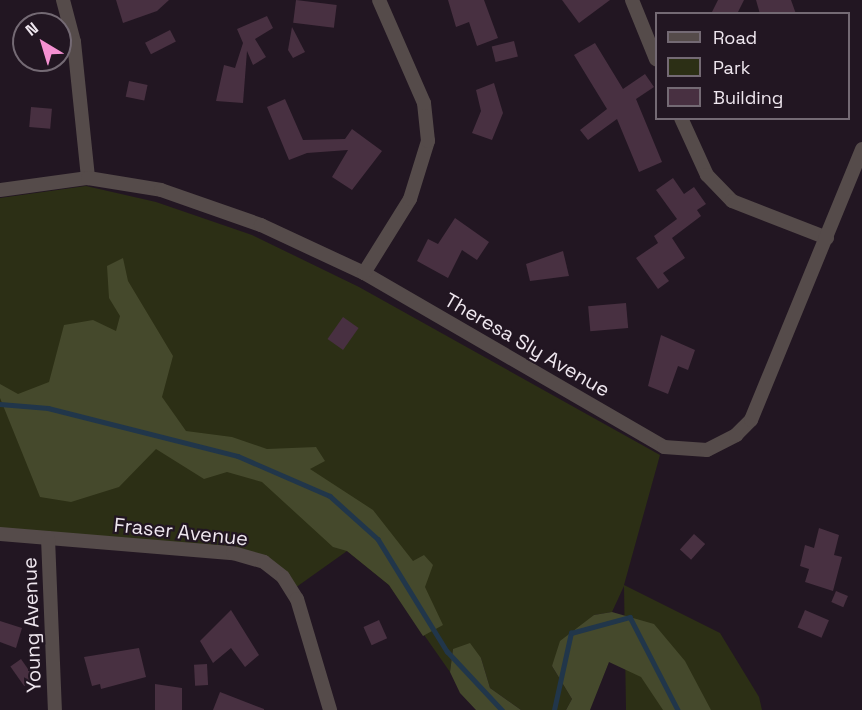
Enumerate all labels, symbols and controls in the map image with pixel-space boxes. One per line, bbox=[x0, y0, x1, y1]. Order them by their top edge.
north arrow bbox=[12, 12, 72, 72]
legend bbox=[655, 12, 850, 120]
text: N bbox=[21, 17, 43, 41]
text: Road bbox=[713, 26, 757, 49]
text: Park bbox=[713, 56, 750, 79]
text: Building bbox=[713, 86, 783, 109]
street label: Theresa Sly Avenue bbox=[440, 288, 614, 402]
street label: Fraser Avenue bbox=[113, 513, 249, 551]
street label: Young Avenue bbox=[18, 557, 46, 693]

